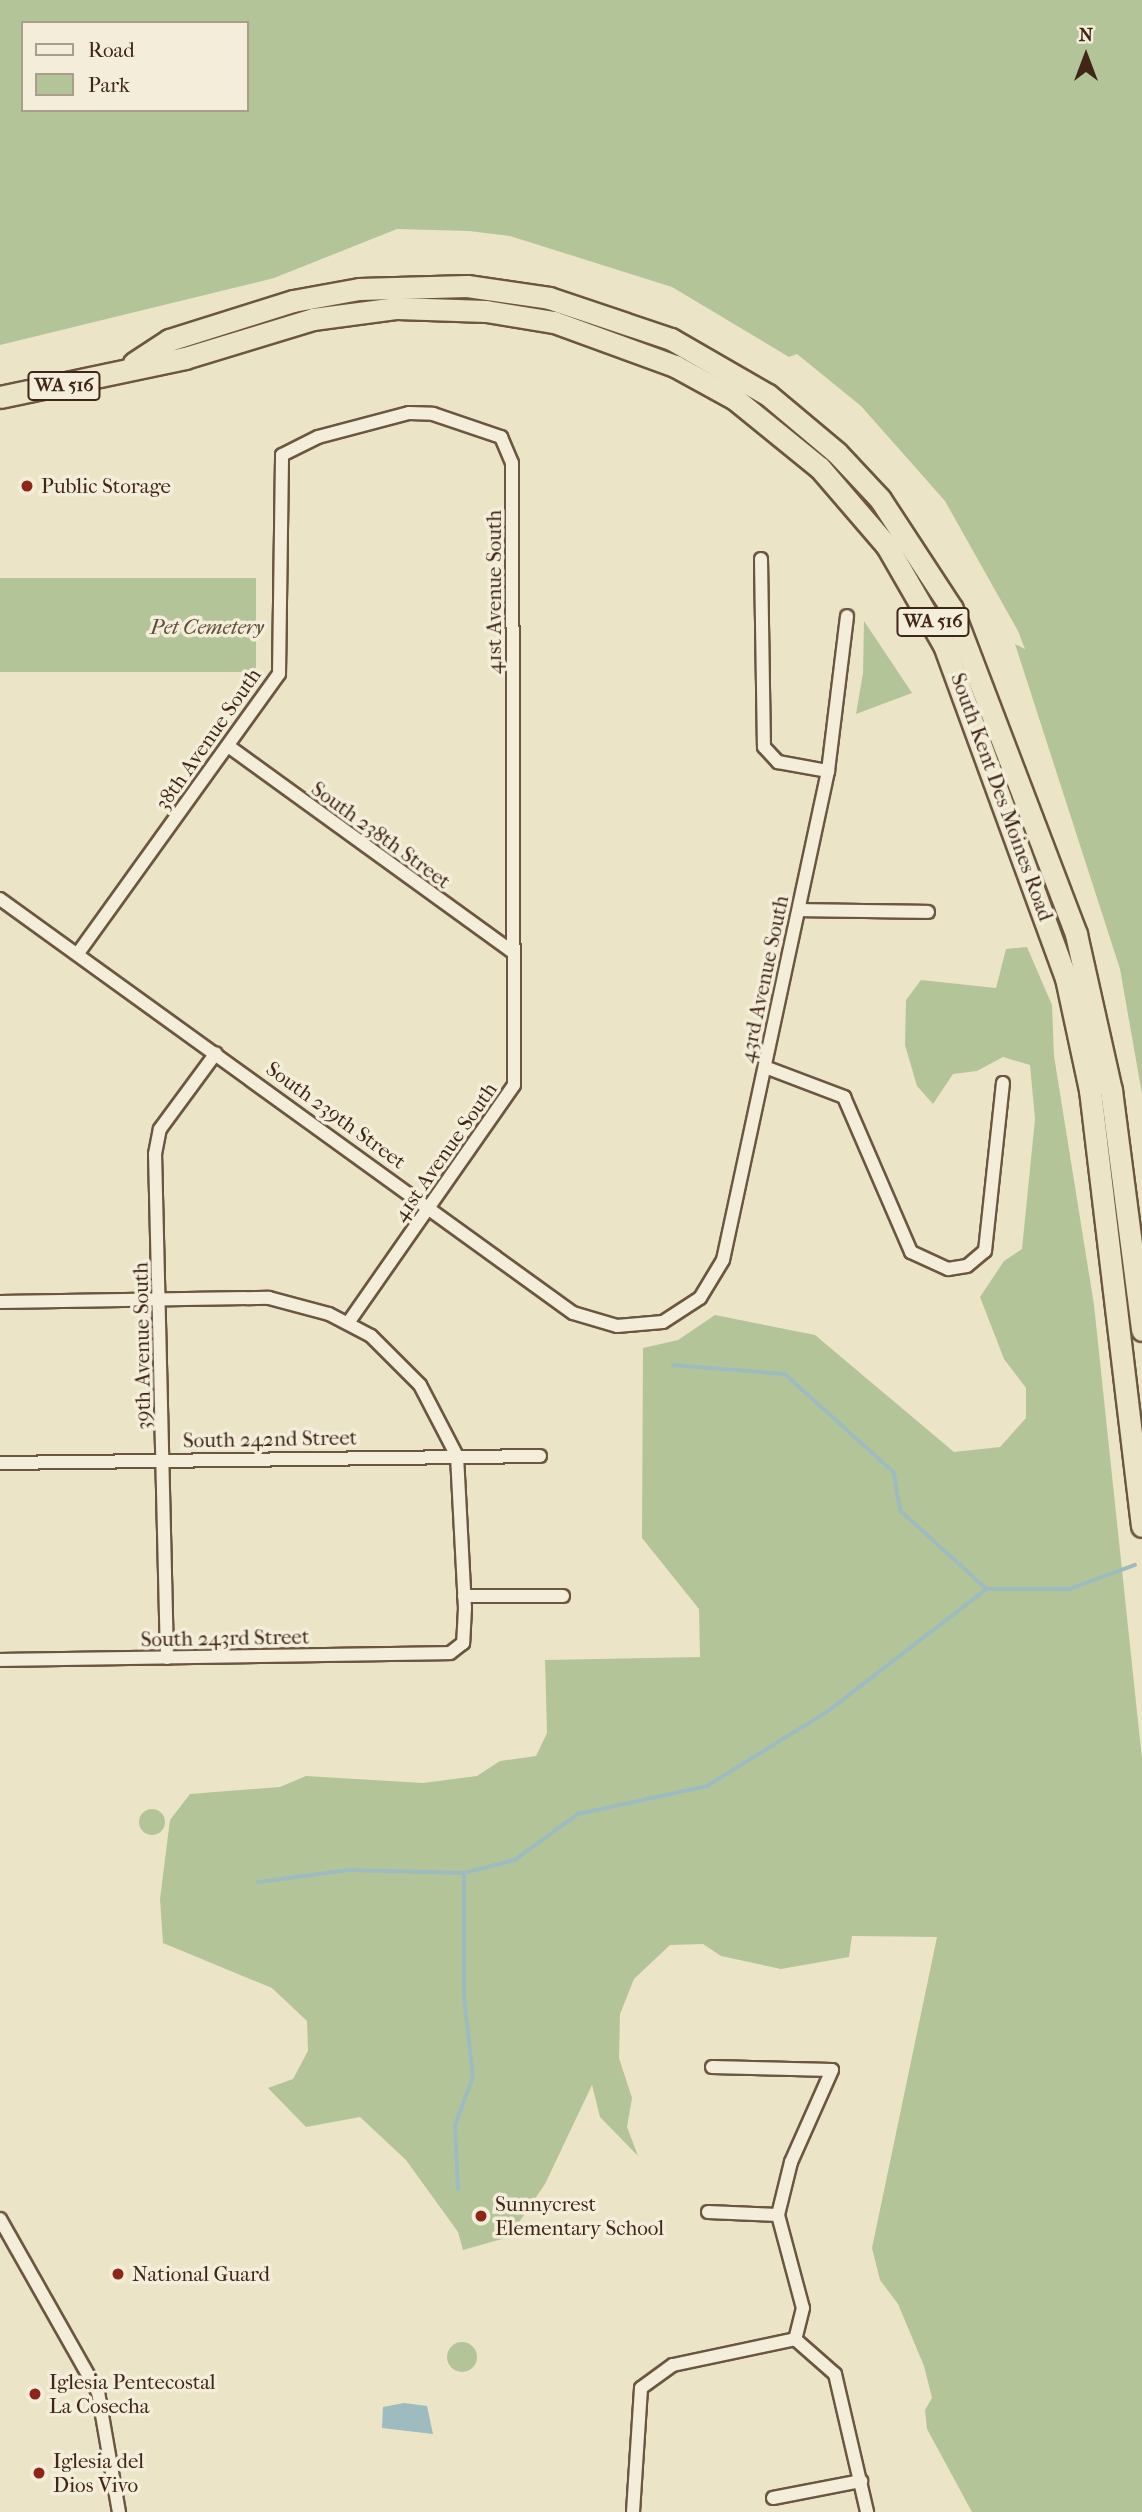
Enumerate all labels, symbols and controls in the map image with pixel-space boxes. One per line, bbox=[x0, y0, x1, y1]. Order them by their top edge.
legend bbox=[21, 21, 248, 112]
north arrow bbox=[1051, 21, 1121, 91]
text: N bbox=[1079, 24, 1093, 46]
text: Road bbox=[88, 38, 135, 62]
text: Park bbox=[88, 73, 130, 97]
road number: WA 516 bbox=[27, 370, 101, 402]
place label: Public Storage bbox=[41, 473, 171, 499]
marker: Public Storage bbox=[19, 478, 35, 494]
street label: 41st Avenue South bbox=[481, 510, 507, 674]
road number: WA 516 bbox=[896, 607, 970, 638]
park label: Pet Cemetery bbox=[150, 614, 264, 640]
street label: 38th Avenue South bbox=[150, 663, 266, 815]
street label: South Kent Des Moines Road bbox=[945, 670, 1059, 924]
street label: South 238th Street bbox=[306, 776, 456, 894]
street label: 43rd Avenue South bbox=[734, 893, 794, 1065]
street label: South 239th Street bbox=[261, 1056, 411, 1174]
street label: 41st Avenue South bbox=[388, 1077, 502, 1227]
street label: 39th Avenue South bbox=[128, 1262, 156, 1430]
street label: South 242nd Street bbox=[183, 1425, 357, 1453]
street label: South 243rd Street bbox=[140, 1624, 310, 1652]
place label: Sunnycrest Elementary School bbox=[495, 2191, 664, 2241]
marker: Sunnycrest Elementary School bbox=[473, 2208, 489, 2224]
place label: National Guard bbox=[132, 2261, 270, 2287]
marker: National Guard bbox=[110, 2266, 126, 2282]
place label: Iglesia Pentecostal La Cosecha bbox=[49, 2369, 216, 2419]
marker: Iglesia Pentecostal La Cosecha bbox=[27, 2386, 43, 2402]
place label: Iglesia del Dios Vivo bbox=[53, 2448, 144, 2498]
marker: Iglesia del Dios Vivo bbox=[31, 2465, 47, 2481]

